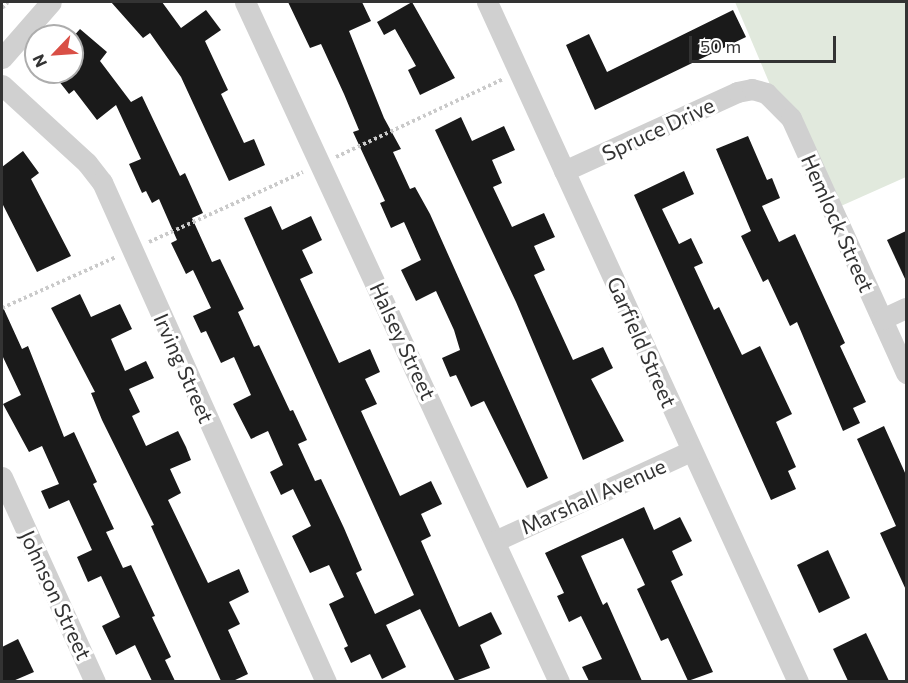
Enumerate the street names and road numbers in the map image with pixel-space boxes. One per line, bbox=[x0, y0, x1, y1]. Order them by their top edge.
street label: Spruce Drive bbox=[598, 92, 718, 166]
street label: Hemlock Street bbox=[796, 150, 880, 296]
street label: Garfield Street bbox=[602, 273, 682, 411]
street label: Halsey Street bbox=[365, 278, 441, 404]
street label: Irving Street bbox=[149, 309, 219, 427]
street label: Marshall Avenue bbox=[517, 453, 669, 539]
street label: Johnson Street bbox=[15, 526, 97, 664]

